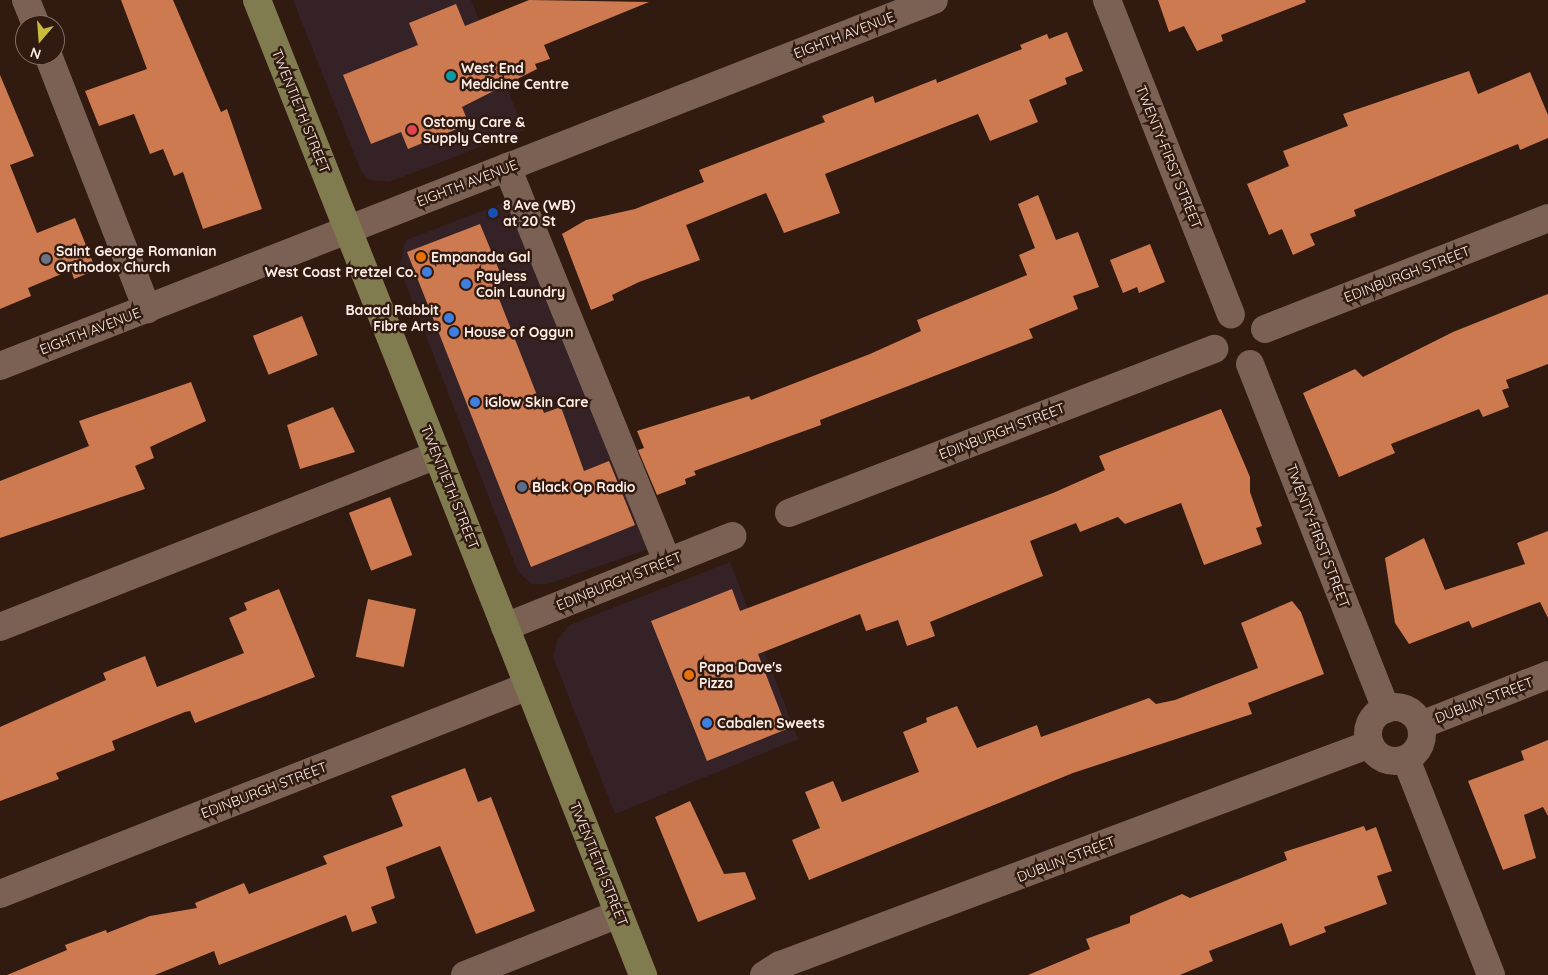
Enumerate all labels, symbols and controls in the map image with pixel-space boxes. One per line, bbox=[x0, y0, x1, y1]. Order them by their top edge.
street label: EIGHTH AVENUE bbox=[791, 8, 897, 62]
north arrow bbox=[15, 15, 65, 65]
text: N bbox=[28, 43, 43, 63]
street label: TWENTIETH STREET bbox=[268, 46, 334, 176]
place label: West End Medicine Centre bbox=[461, 60, 569, 92]
marker: West End Medicine Centre bbox=[445, 70, 457, 82]
street label: TWENTY-FIRST STREET bbox=[1133, 83, 1205, 231]
place label: Ostomy Care & Supply Centre bbox=[423, 114, 525, 146]
marker: Ostomy Care & Supply Centre bbox=[405, 123, 419, 137]
street label: EIGHTH AVENUE bbox=[414, 156, 520, 210]
place label: 8 Ave (WB) at 20 St bbox=[503, 197, 575, 230]
marker: 8 Ave (WB) at 20 St bbox=[487, 207, 499, 219]
street label: EDINBURGH STREET bbox=[1342, 242, 1472, 306]
place label: Saint George Romanian Orthodox Church bbox=[56, 243, 217, 276]
place label: Empanada Gal bbox=[431, 249, 531, 265]
marker: Empanada Gal bbox=[415, 251, 427, 263]
marker: Saint George Romanian Orthodox Church bbox=[40, 253, 52, 265]
place label: West Coast Pretzel Co. bbox=[265, 264, 417, 280]
marker: West Coast Pretzel Co. bbox=[421, 266, 433, 278]
place label: Payless Coin Laundry bbox=[476, 268, 565, 300]
marker: Payless Coin Laundry bbox=[460, 278, 472, 290]
place label: Baaad Rabbit Fibre Arts bbox=[345, 302, 439, 334]
street label: EIGHTH AVENUE bbox=[37, 304, 143, 358]
marker: Baaad Rabbit Fibre Arts bbox=[443, 312, 455, 324]
place label: House of Oggun bbox=[464, 324, 574, 340]
marker: House of Oggun bbox=[448, 326, 460, 338]
place label: iGlow Skin Care bbox=[485, 394, 589, 410]
marker: iGlow Skin Care bbox=[469, 396, 481, 408]
street label: EDINBURGH STREET bbox=[937, 399, 1067, 463]
street label: TWENTIETH STREET bbox=[417, 422, 483, 552]
street label: TWENTY-FIRST STREET bbox=[1283, 461, 1353, 611]
place label: Black Op Radio bbox=[532, 479, 636, 495]
marker: Black Op Radio bbox=[516, 481, 528, 493]
street label: EDINBURGH STREET bbox=[554, 548, 684, 614]
place label: Papa Dave's Pizza bbox=[699, 659, 782, 692]
marker: Papa Dave's Pizza bbox=[683, 669, 695, 681]
street label: DUBLIN STREET bbox=[1432, 673, 1536, 727]
place label: Cabalen Sweets bbox=[717, 715, 825, 731]
marker: Cabalen Sweets bbox=[701, 717, 713, 729]
street label: EDINBURGH STREET bbox=[199, 758, 329, 822]
street label: TWENTIETH STREET bbox=[566, 799, 632, 929]
street label: DUBLIN STREET bbox=[1014, 832, 1118, 886]

